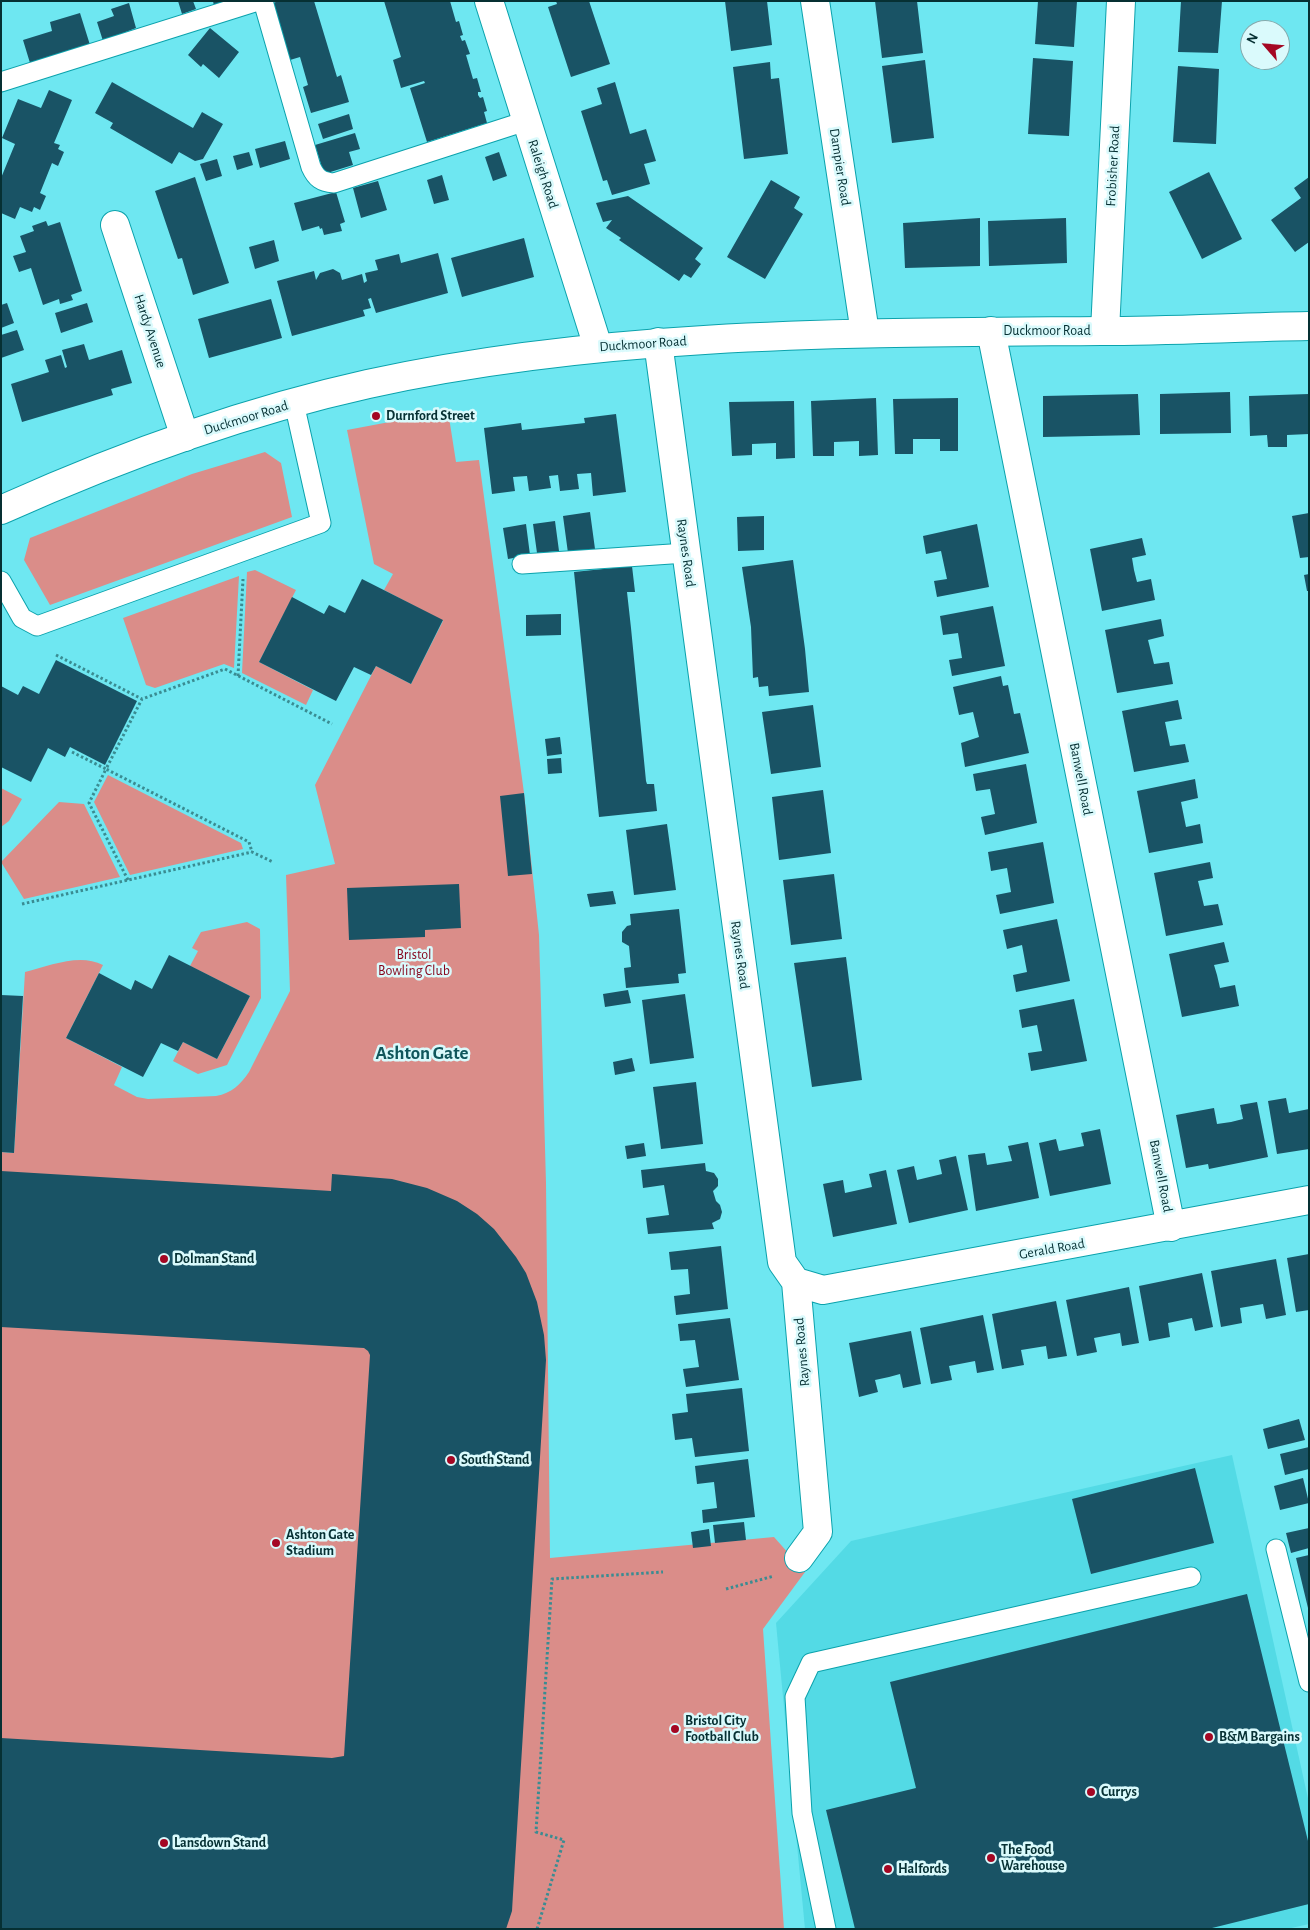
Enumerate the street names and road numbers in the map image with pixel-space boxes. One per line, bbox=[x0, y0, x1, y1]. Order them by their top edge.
street label: Frobisher Road bbox=[1102, 125, 1124, 207]
street label: Dampier Road bbox=[826, 127, 854, 207]
street label: Raleigh Road bbox=[524, 137, 562, 211]
street label: Hardy Avenue bbox=[130, 292, 170, 370]
street label: Duckmoor Road bbox=[1003, 323, 1091, 339]
street label: Duckmoor Road bbox=[599, 333, 687, 355]
street label: Duckmoor Road bbox=[202, 397, 290, 439]
street label: Raynes Road bbox=[673, 518, 699, 588]
street label: Banwell Road bbox=[1066, 741, 1096, 817]
street label: Raynes Road bbox=[727, 920, 753, 990]
street label: Banwell Road bbox=[1146, 1138, 1176, 1214]
street label: Gerald Road bbox=[1018, 1235, 1086, 1263]
street label: Raynes Road bbox=[791, 1317, 813, 1387]

